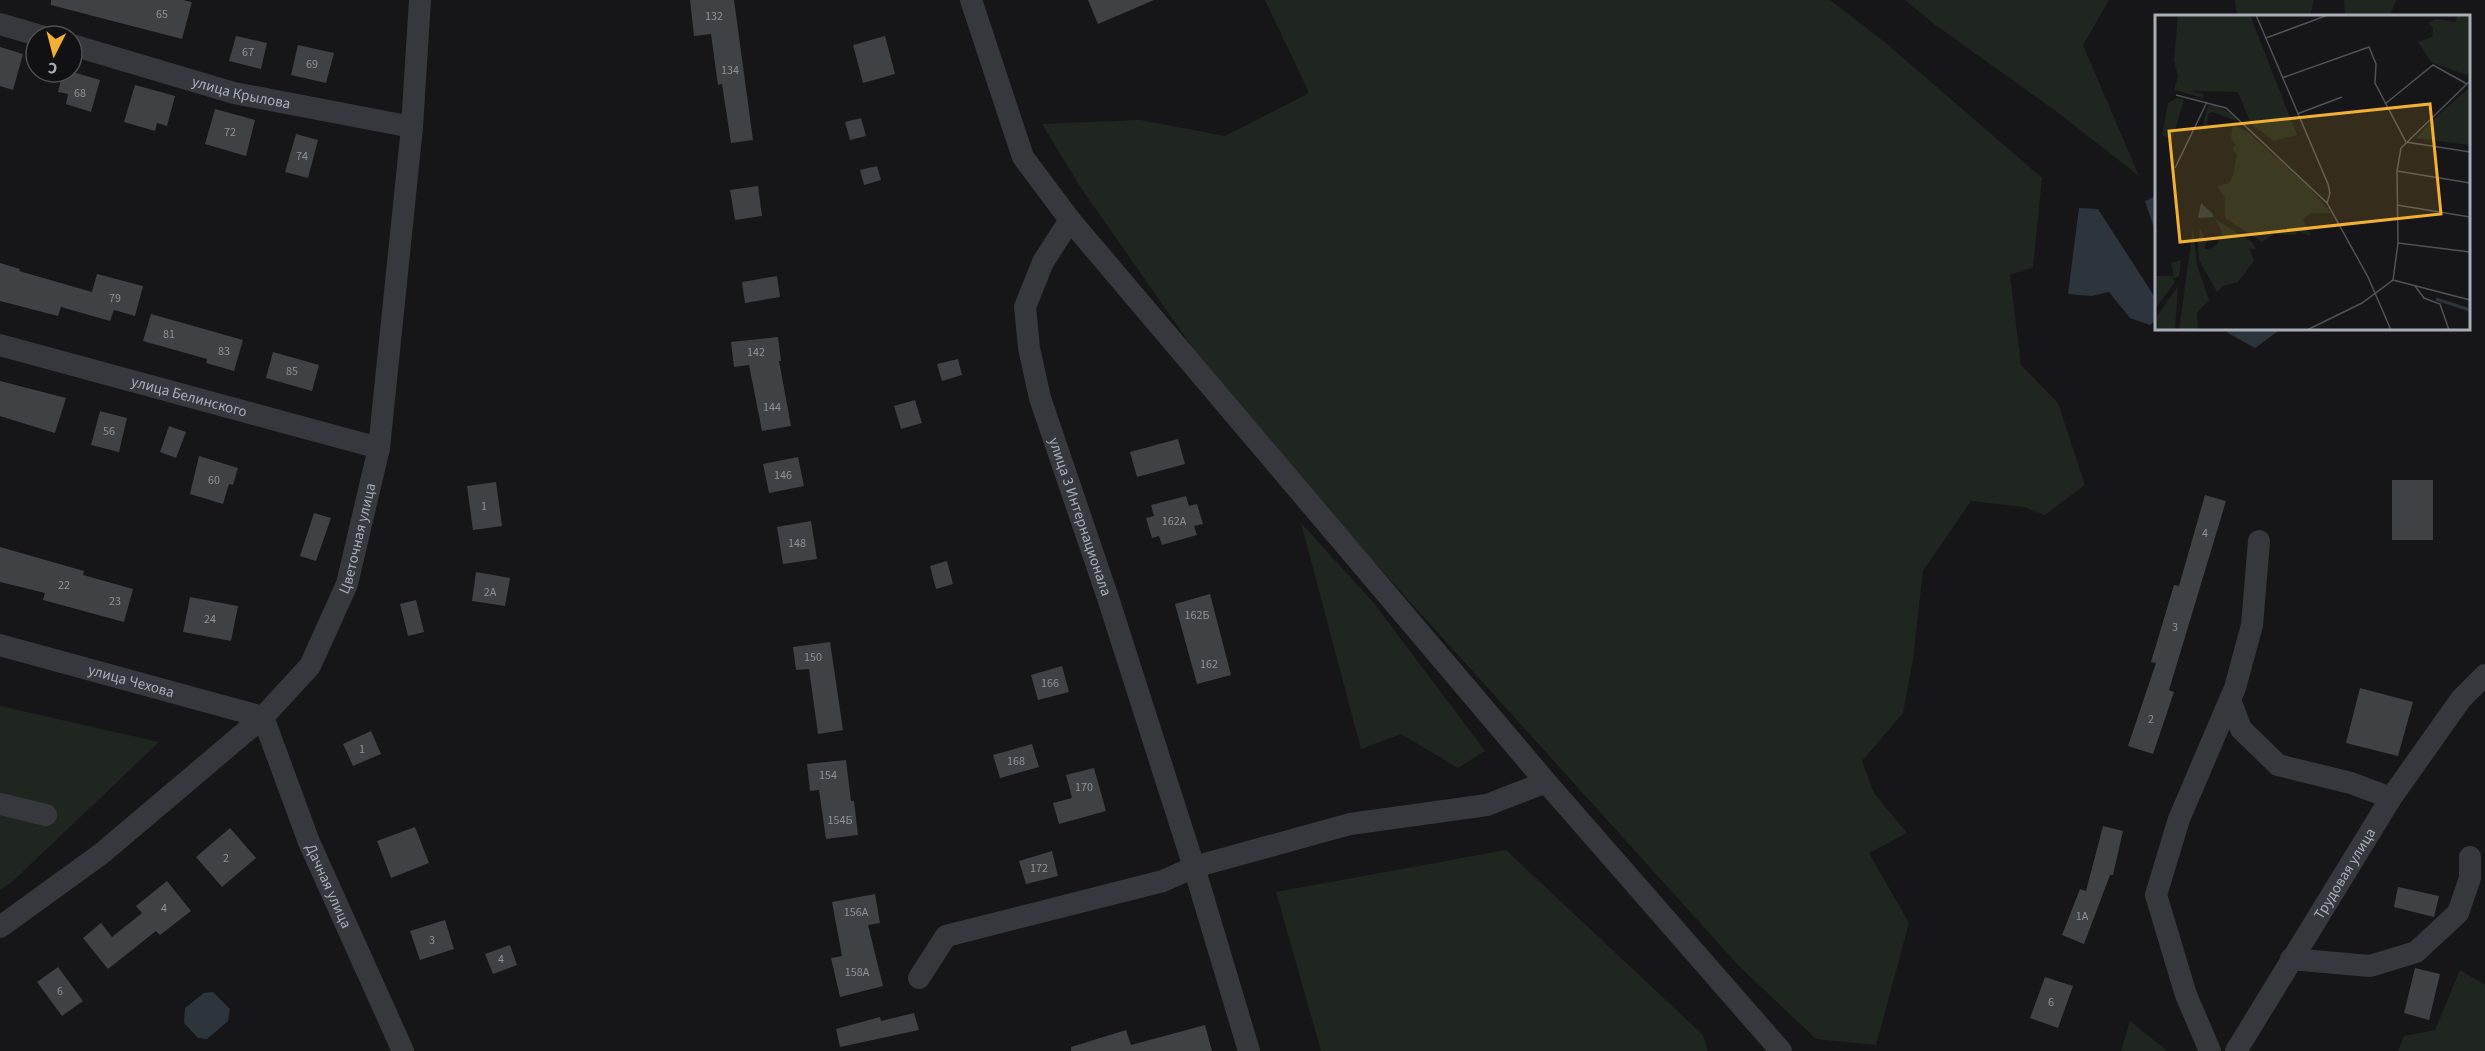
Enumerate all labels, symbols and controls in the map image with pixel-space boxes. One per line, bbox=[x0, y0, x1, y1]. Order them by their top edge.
house number: 65 bbox=[156, 6, 168, 23]
house number: 132 bbox=[705, 8, 723, 25]
inset map bbox=[2155, 15, 2470, 330]
north arrow bbox=[24, 24, 84, 84]
house number: 67 bbox=[242, 44, 254, 61]
text: С bbox=[47, 56, 58, 79]
house number: 69 bbox=[306, 56, 318, 73]
house number: 134 bbox=[721, 62, 739, 79]
street label: улица Крылова bbox=[189, 71, 292, 115]
house number: 68 bbox=[74, 85, 86, 102]
house number: 72 bbox=[224, 124, 236, 141]
house number: 74 bbox=[296, 148, 308, 165]
house number: 79 bbox=[109, 290, 121, 307]
house number: 81 bbox=[163, 326, 175, 343]
house number: 83 bbox=[218, 343, 230, 360]
house number: 142 bbox=[747, 344, 765, 361]
house number: 85 bbox=[286, 363, 298, 380]
street label: улица Белинского bbox=[129, 371, 249, 423]
house number: 144 bbox=[763, 399, 781, 416]
house number: 56 bbox=[103, 423, 115, 440]
street label: улица 3 Интернационала bbox=[1043, 435, 1117, 599]
house number: 146 bbox=[774, 467, 792, 484]
house number: 60 bbox=[208, 472, 220, 489]
street label: Цветочная улица bbox=[334, 481, 381, 597]
house number: 1 bbox=[481, 498, 487, 515]
house number: 162А bbox=[1162, 513, 1187, 530]
house number: 4 bbox=[2202, 525, 2208, 542]
house number: 148 bbox=[788, 535, 806, 552]
house number: 22 bbox=[58, 577, 70, 594]
house number: 2А bbox=[484, 584, 497, 601]
house number: 23 bbox=[109, 593, 121, 610]
house number: 162Б bbox=[1185, 607, 1209, 624]
house number: 24 bbox=[204, 611, 216, 628]
house number: 3 bbox=[2172, 619, 2178, 636]
house number: 150 bbox=[804, 649, 822, 666]
house number: 162 bbox=[1200, 656, 1218, 673]
street label: улица Чехова bbox=[86, 660, 176, 703]
house number: 166 bbox=[1041, 675, 1059, 692]
house number: 2 bbox=[2148, 711, 2154, 728]
house number: 1 bbox=[359, 741, 365, 758]
house number: 168 bbox=[1007, 753, 1025, 770]
house number: 154 bbox=[819, 767, 837, 784]
house number: 170 bbox=[1075, 779, 1093, 796]
house number: 154Б bbox=[828, 812, 852, 829]
street label: Трудовая улица bbox=[2309, 824, 2381, 924]
street label: Дачная улица bbox=[300, 840, 357, 932]
house number: 2 bbox=[223, 850, 229, 867]
house number: 172 bbox=[1030, 860, 1048, 877]
house number: 4 bbox=[161, 900, 167, 917]
house number: 156А bbox=[844, 904, 869, 921]
house number: 1А bbox=[2076, 908, 2089, 925]
house number: 3 bbox=[429, 932, 435, 949]
house number: 4 bbox=[498, 951, 504, 968]
house number: 158А bbox=[845, 964, 870, 981]
house number: 6 bbox=[57, 983, 63, 1000]
house number: 6 bbox=[2048, 994, 2054, 1011]

